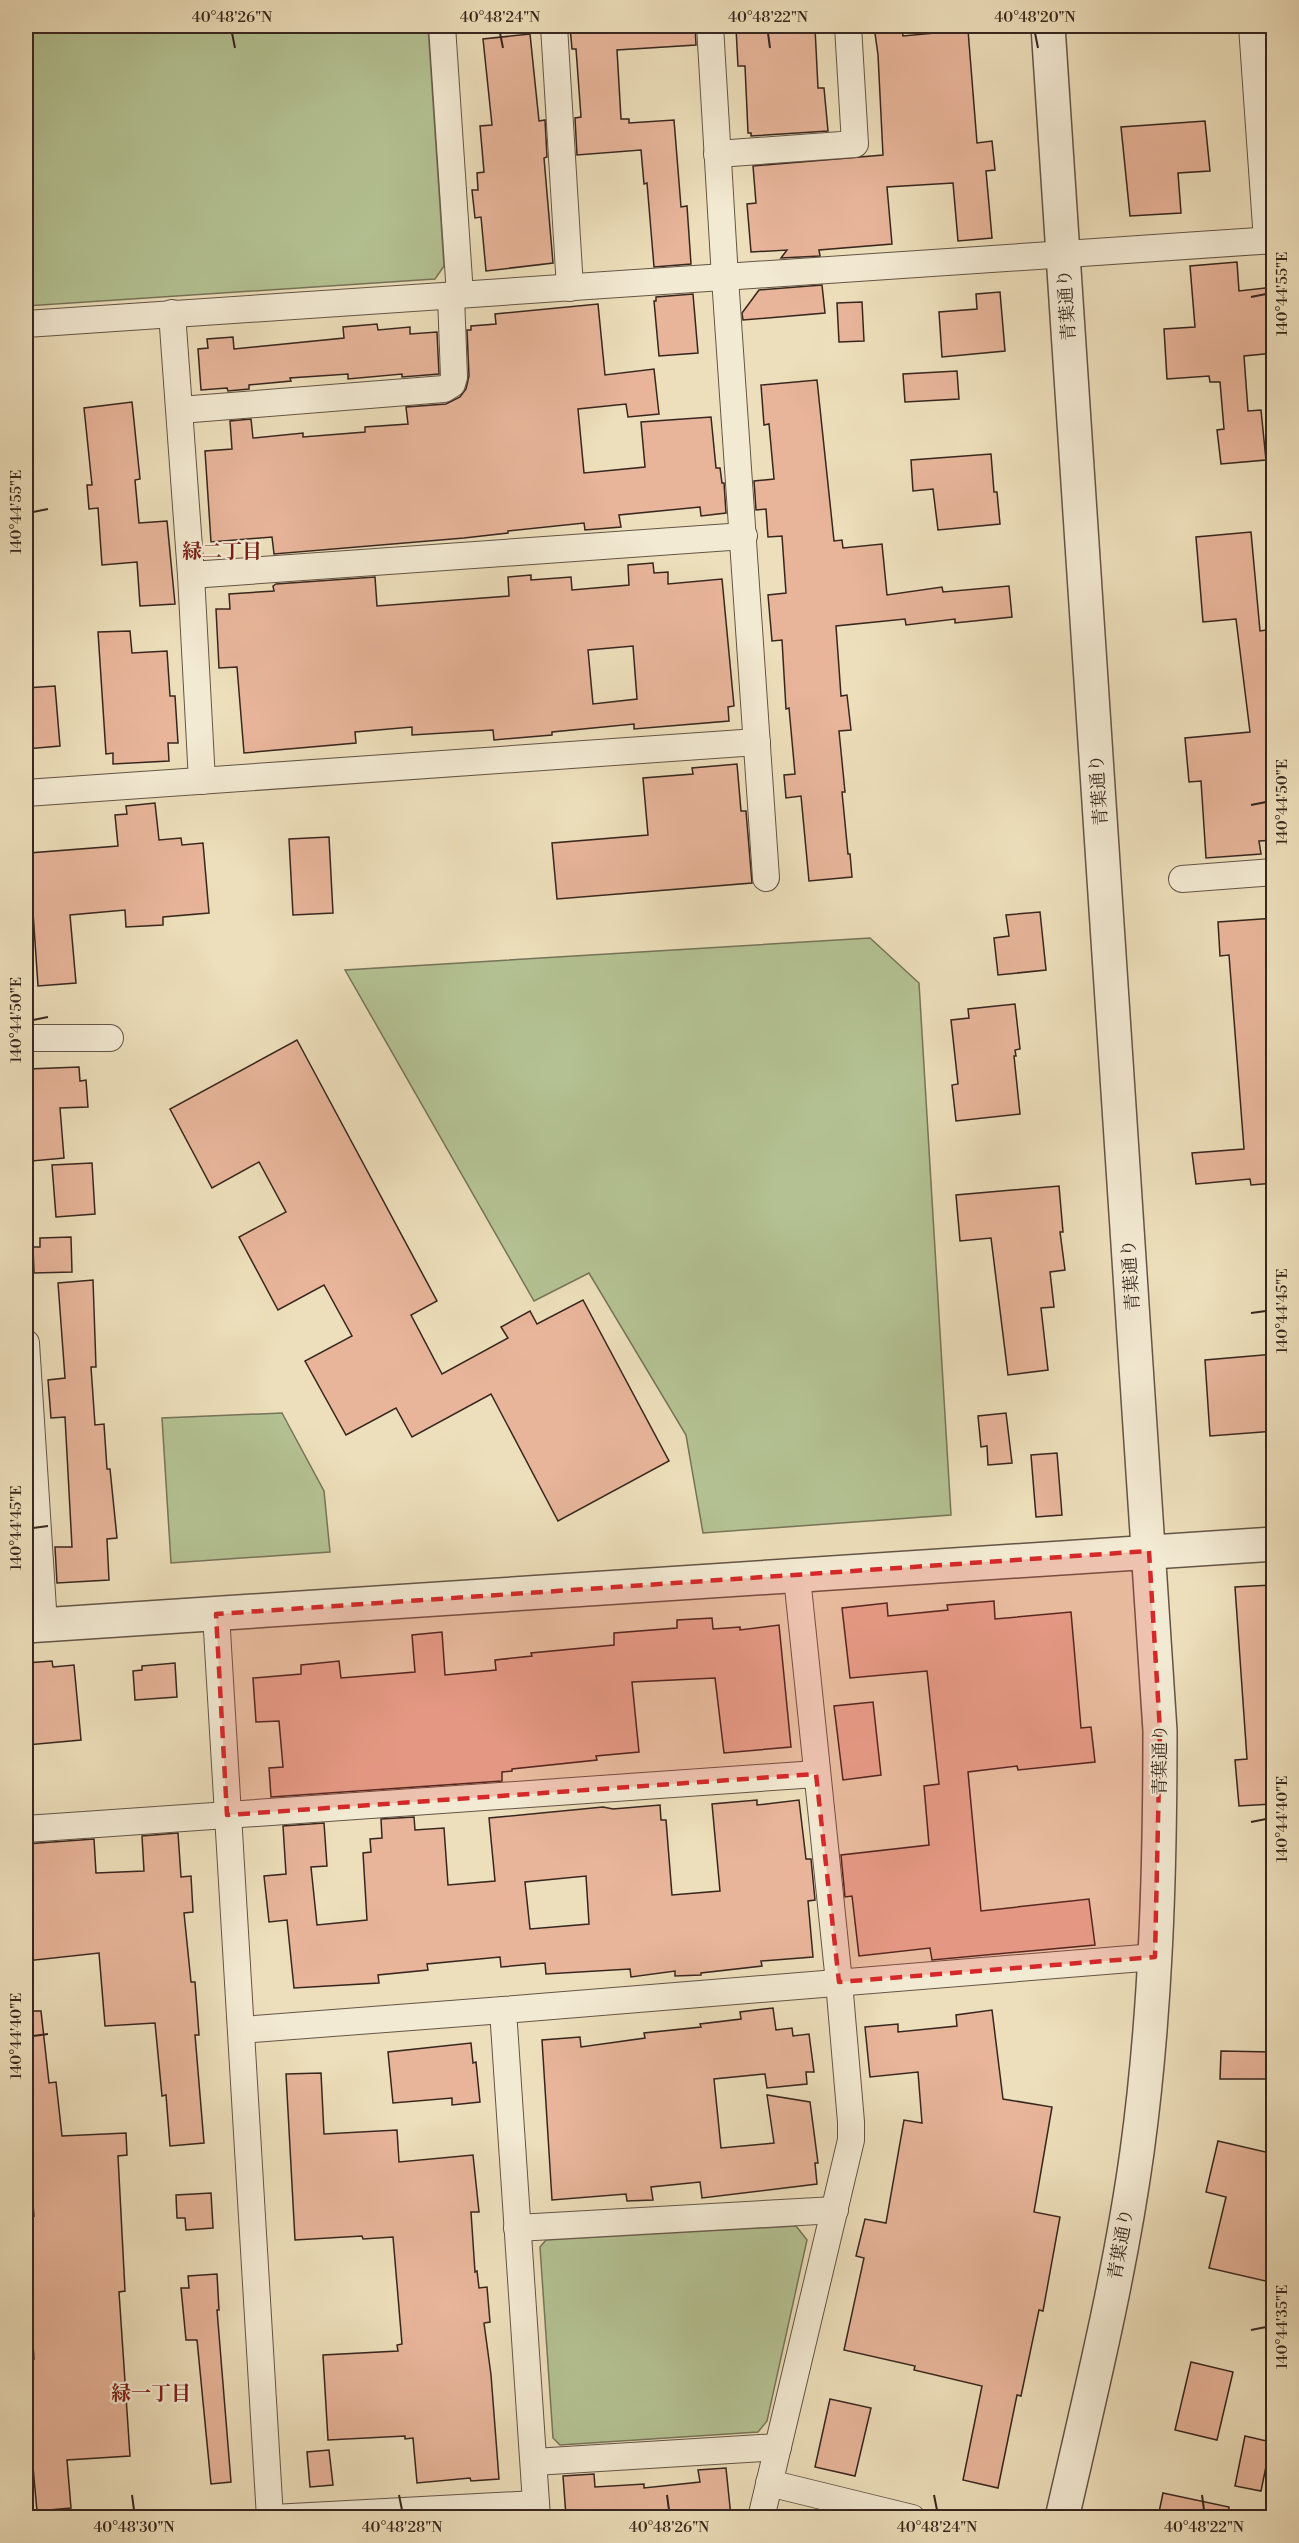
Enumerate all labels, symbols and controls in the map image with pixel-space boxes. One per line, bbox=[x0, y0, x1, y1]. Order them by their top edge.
text: 40°48'26"N bbox=[192, 8, 272, 27]
text: 40°48'24"N bbox=[460, 8, 540, 27]
text: 40°48'22"N bbox=[728, 8, 808, 27]
text: 40°48'20"N bbox=[994, 8, 1076, 27]
text: 140°44'55"E bbox=[1273, 252, 1292, 336]
street label: 青葉通り bbox=[1053, 268, 1081, 342]
text: 140°44'55"E bbox=[7, 470, 26, 554]
district label: 緑二丁目 bbox=[182, 540, 262, 565]
street label: 青葉通り bbox=[1085, 753, 1113, 827]
text: 140°44'50"E bbox=[1273, 759, 1292, 845]
text: 140°44'50"E bbox=[7, 977, 26, 1063]
street label: 青葉通り bbox=[1117, 1238, 1145, 1312]
text: 140°44'45"E bbox=[1273, 1268, 1292, 1354]
text: 140°44'45"E bbox=[7, 1485, 26, 1571]
street label: 青葉通り bbox=[1149, 1724, 1172, 1796]
text: 140°44'40"E bbox=[1273, 1776, 1292, 1862]
text: 140°44'40"E bbox=[7, 1993, 26, 2079]
street label: 青葉通り bbox=[1103, 2207, 1139, 2281]
text: 140°44'35"E bbox=[1273, 2285, 1292, 2369]
district label: 緑一丁目 bbox=[111, 2382, 191, 2407]
text: 40°48'30"N bbox=[93, 2518, 175, 2537]
text: 40°48'28"N bbox=[362, 2518, 442, 2537]
text: 40°48'26"N bbox=[629, 2518, 709, 2537]
text: 40°48'24"N bbox=[897, 2518, 977, 2537]
text: 40°48'22"N bbox=[1164, 2518, 1244, 2537]

